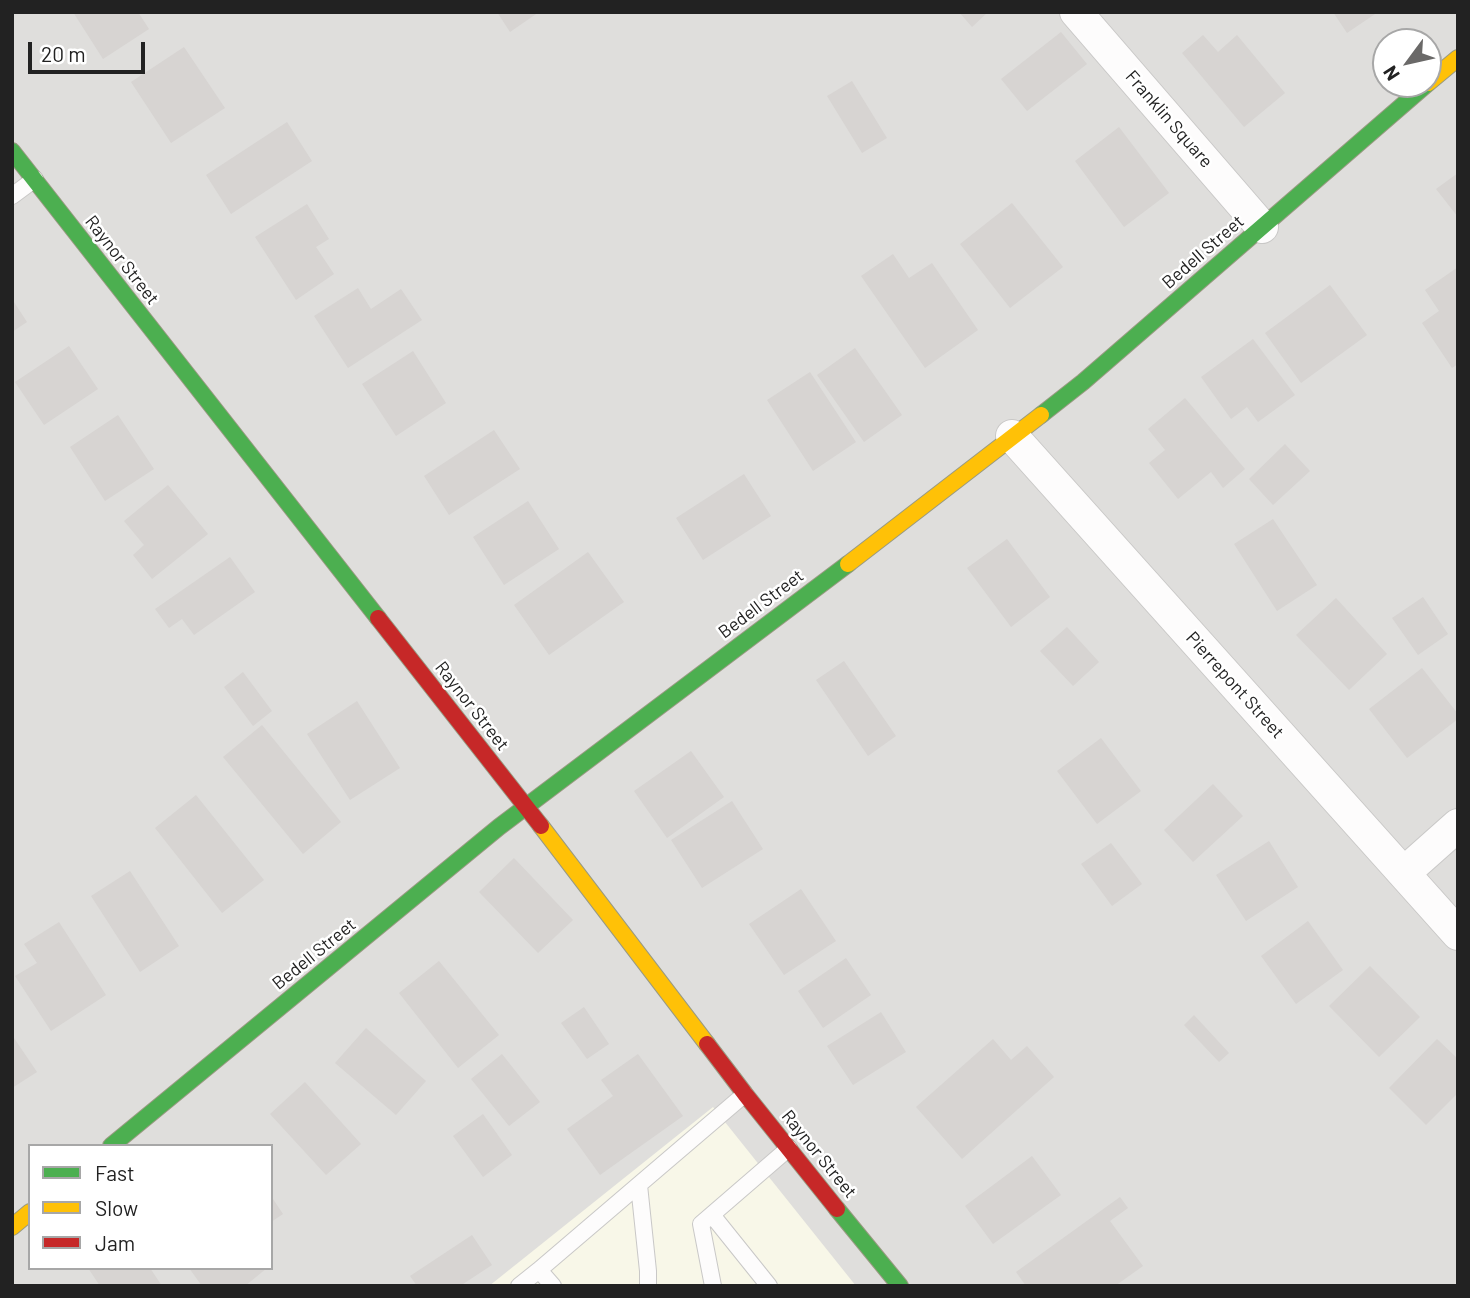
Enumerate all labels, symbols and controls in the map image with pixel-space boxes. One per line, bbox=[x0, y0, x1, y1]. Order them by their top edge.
scale bar bbox=[32, 28, 149, 72]
north arrow bbox=[1372, 28, 1442, 98]
text: 20 m bbox=[41, 41, 86, 66]
text: N bbox=[1378, 62, 1404, 85]
street label: Franklin Square bbox=[1121, 66, 1217, 172]
street label: Raynor Street bbox=[81, 211, 163, 309]
street label: Bedell Street bbox=[1158, 211, 1248, 293]
street label: Bedell Street bbox=[714, 565, 808, 643]
street label: Pierrepont Street bbox=[1181, 627, 1289, 743]
street label: Raynor Street bbox=[431, 657, 513, 755]
street label: Bedell Street bbox=[268, 914, 360, 994]
street label: Raynor Street bbox=[777, 1106, 861, 1202]
legend bbox=[28, 1144, 273, 1270]
text: Fast bbox=[95, 1160, 135, 1185]
text: Slow bbox=[95, 1195, 138, 1220]
text: Jam bbox=[95, 1230, 135, 1255]

